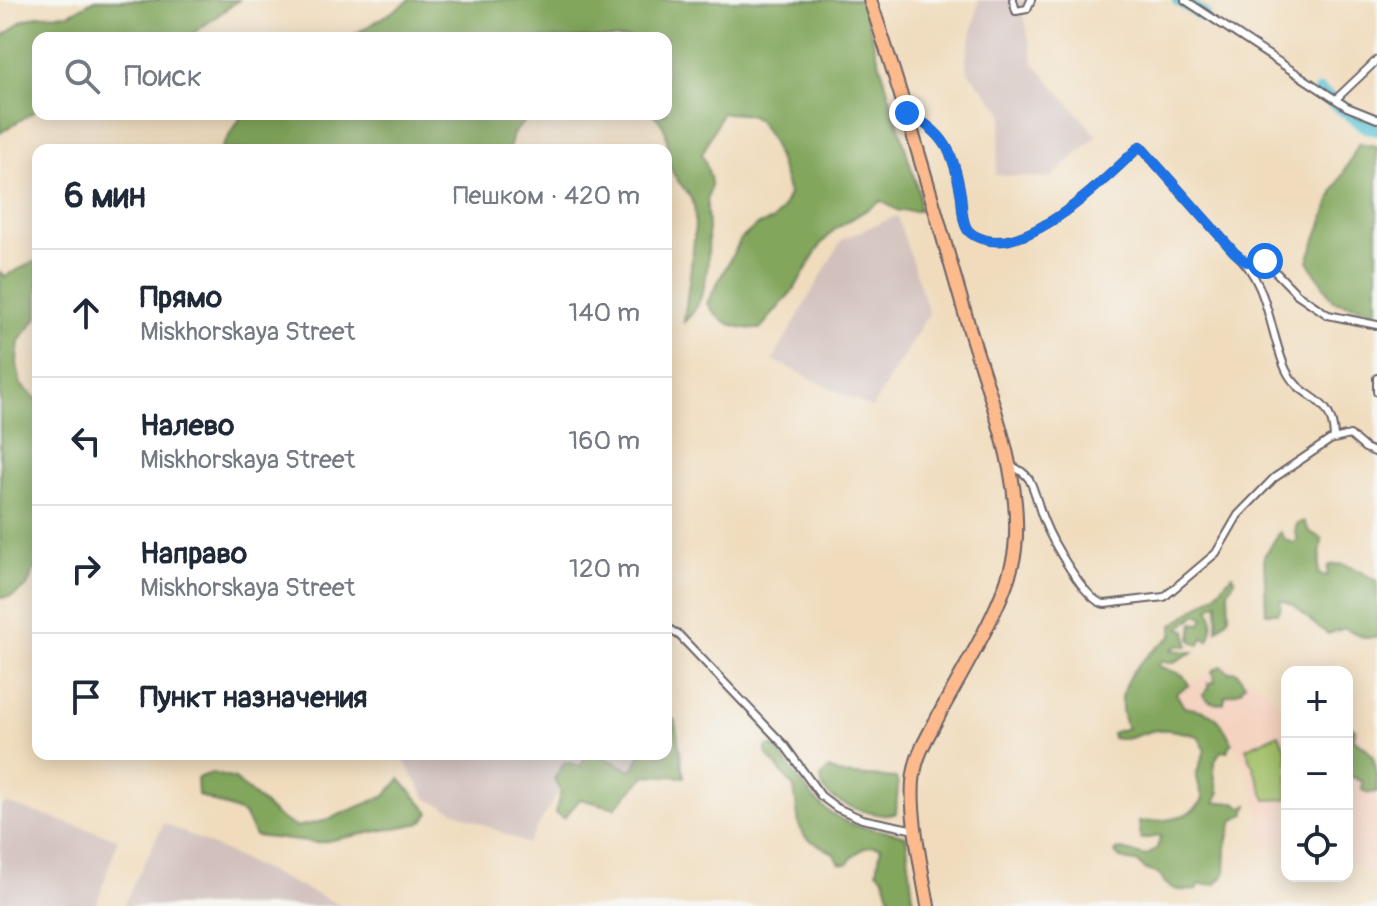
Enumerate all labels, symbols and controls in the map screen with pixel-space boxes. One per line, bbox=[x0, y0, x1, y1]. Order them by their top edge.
search box bbox=[32, 32, 672, 120]
icon: search bbox=[60, 54, 104, 98]
text: Поиск bbox=[124, 58, 202, 95]
route end bbox=[889, 95, 925, 131]
text: 6 мин bbox=[64, 175, 146, 218]
text: Пешком · 420 m bbox=[453, 180, 640, 212]
route start bbox=[1247, 243, 1283, 279]
text: Прямо bbox=[140, 279, 222, 316]
icon: ahead bbox=[64, 291, 108, 335]
text: 140 m bbox=[568, 297, 640, 329]
text: Miskhorskaya Street bbox=[140, 316, 355, 348]
text: Налево bbox=[140, 407, 234, 444]
icon: left bbox=[64, 419, 108, 463]
text: 160 m bbox=[568, 425, 640, 457]
text: Miskhorskaya Street bbox=[140, 444, 355, 476]
text: Направо bbox=[140, 535, 247, 572]
icon: right bbox=[64, 547, 108, 591]
text: 120 m bbox=[569, 553, 640, 585]
text: Miskhorskaya Street bbox=[140, 572, 355, 604]
map controls bbox=[1281, 666, 1353, 882]
button: + bbox=[1281, 666, 1353, 738]
icon: arrive bbox=[64, 675, 108, 719]
text: Пункт назначения bbox=[140, 679, 367, 716]
button: − bbox=[1281, 738, 1353, 810]
button: locate bbox=[1281, 810, 1353, 882]

